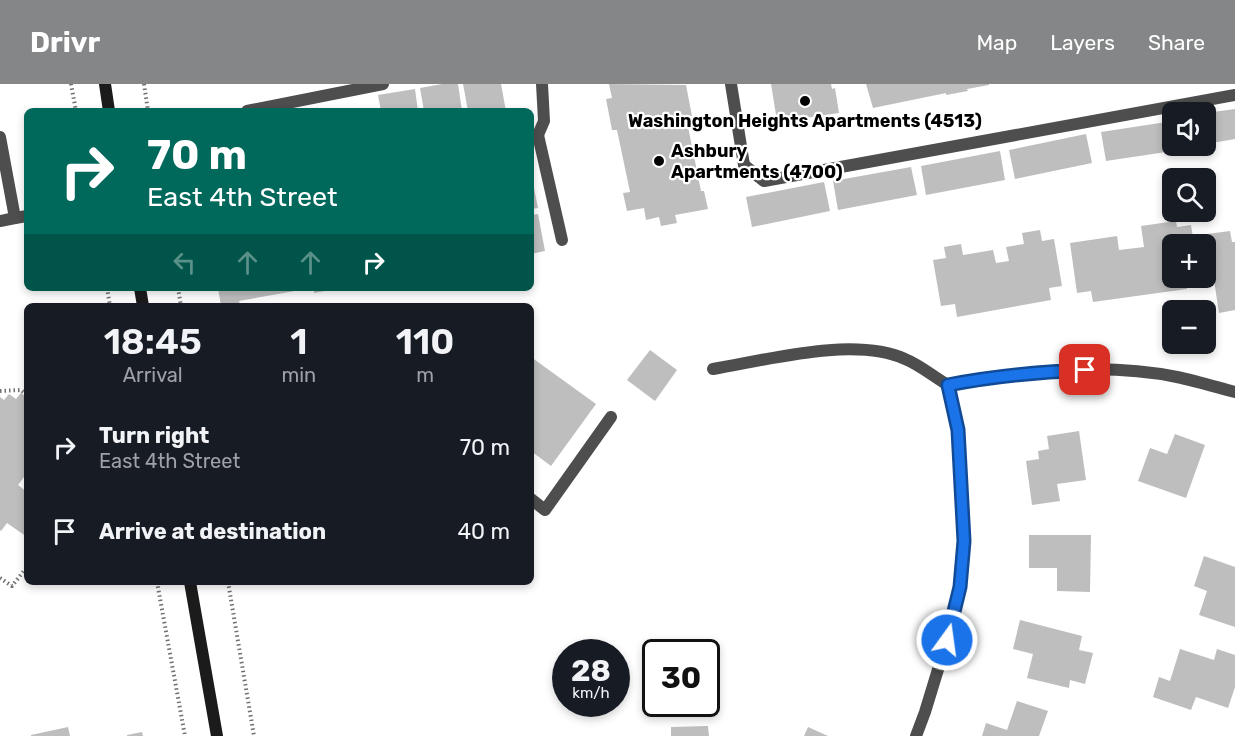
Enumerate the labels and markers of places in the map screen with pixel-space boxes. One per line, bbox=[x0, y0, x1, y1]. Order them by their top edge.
marker: Washington Heights Apartments (4513) bbox=[798, 94, 812, 108]
place label: Washington Heights Apartments (4513) bbox=[628, 110, 982, 132]
place label: Ashbury Apartments (4700) bbox=[671, 140, 843, 183]
marker: Ashbury Apartments (4700) bbox=[652, 154, 666, 168]
pin bbox=[1059, 344, 1110, 395]

